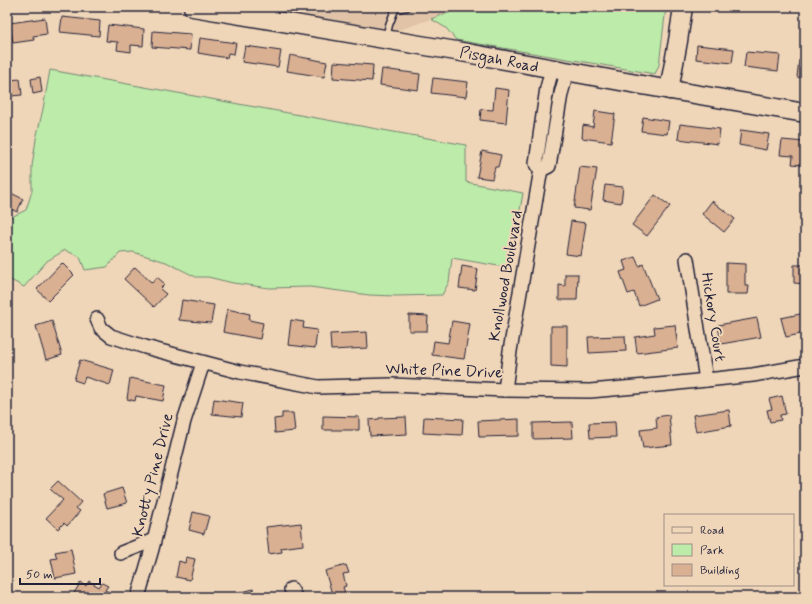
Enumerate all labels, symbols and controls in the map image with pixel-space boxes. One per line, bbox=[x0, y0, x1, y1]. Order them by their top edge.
street label: Pisgah Road bbox=[458, 42, 540, 79]
street label: Knollwood Boulevard bbox=[484, 209, 528, 343]
street label: Hickory Court bbox=[696, 271, 730, 363]
street label: White Pine Drive bbox=[385, 358, 504, 384]
street label: Knotty Pine Drive bbox=[128, 411, 179, 539]
legend bbox=[664, 514, 794, 586]
text: Road bbox=[700, 523, 724, 539]
text: Park bbox=[700, 543, 724, 559]
scale bar bbox=[20, 560, 100, 586]
text: Building bbox=[700, 563, 740, 580]
text: 50 m bbox=[26, 567, 53, 583]

